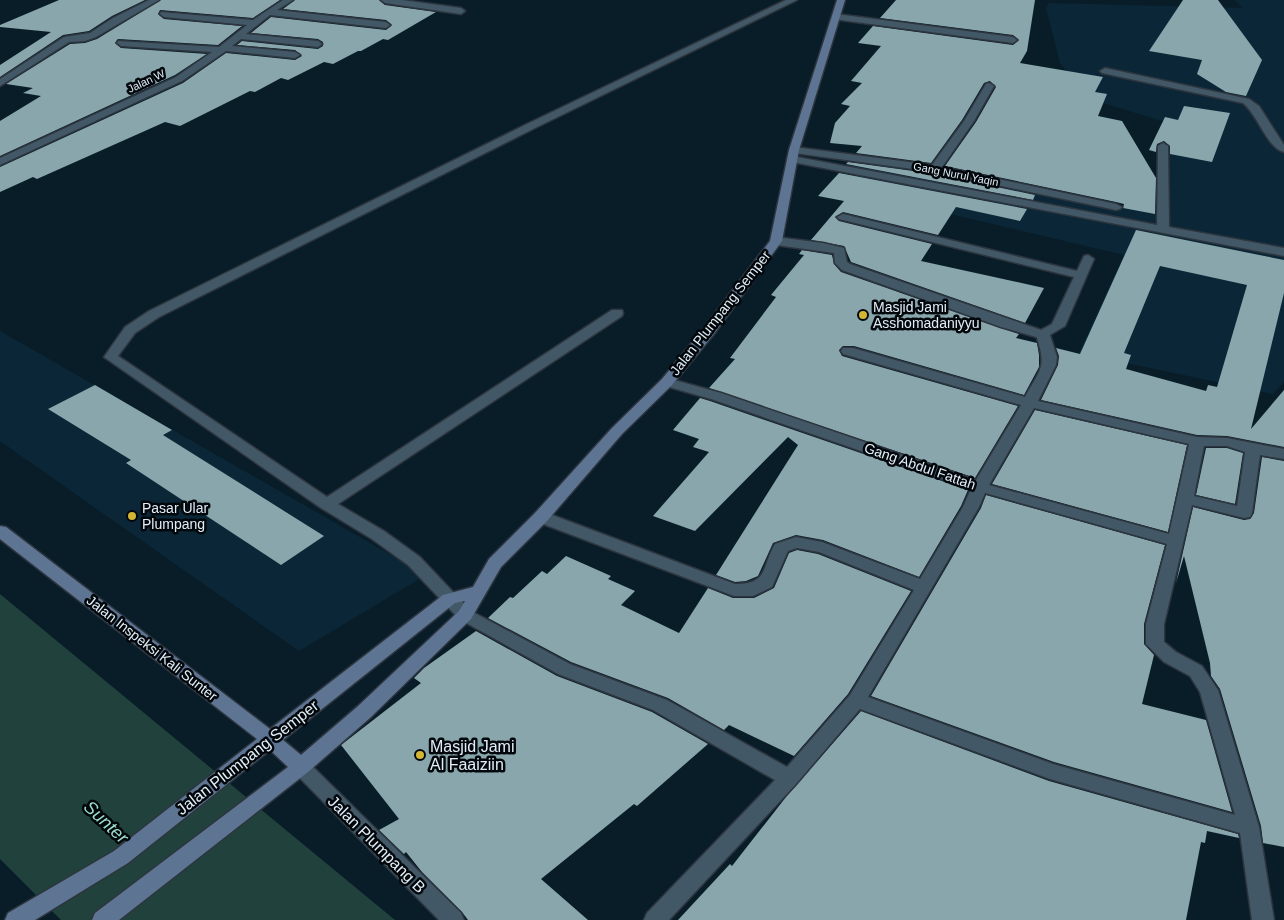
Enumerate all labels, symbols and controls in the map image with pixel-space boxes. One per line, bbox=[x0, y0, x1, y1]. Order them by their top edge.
street label: Jalan W bbox=[125, 67, 167, 95]
street label: Gang Nurul Yaqin bbox=[912, 160, 1000, 188]
street label: Jalan Plumpang Semper bbox=[667, 247, 774, 378]
place label: Masjid Jami Asshomadaniyyu bbox=[873, 299, 980, 331]
marker: Masjid Jami Asshomadaniyyu bbox=[857, 309, 869, 321]
street label: Gang Abdul Fattah bbox=[862, 439, 978, 493]
place label: Pasar Ular Plumpang bbox=[142, 500, 208, 532]
marker: Pasar Ular Plumpang bbox=[126, 510, 138, 522]
street label: Jalan Inspeksi Kali Sunter bbox=[84, 592, 221, 704]
street label: Jalan Plumpang Semper bbox=[173, 696, 322, 818]
place label: Masjid Jami Al Faaiziin bbox=[430, 738, 514, 773]
marker: Masjid Jami Al Faaiziin bbox=[414, 749, 426, 761]
street label: Jalan Plumpang B bbox=[325, 792, 429, 896]
water label: Sunter bbox=[80, 797, 133, 848]

